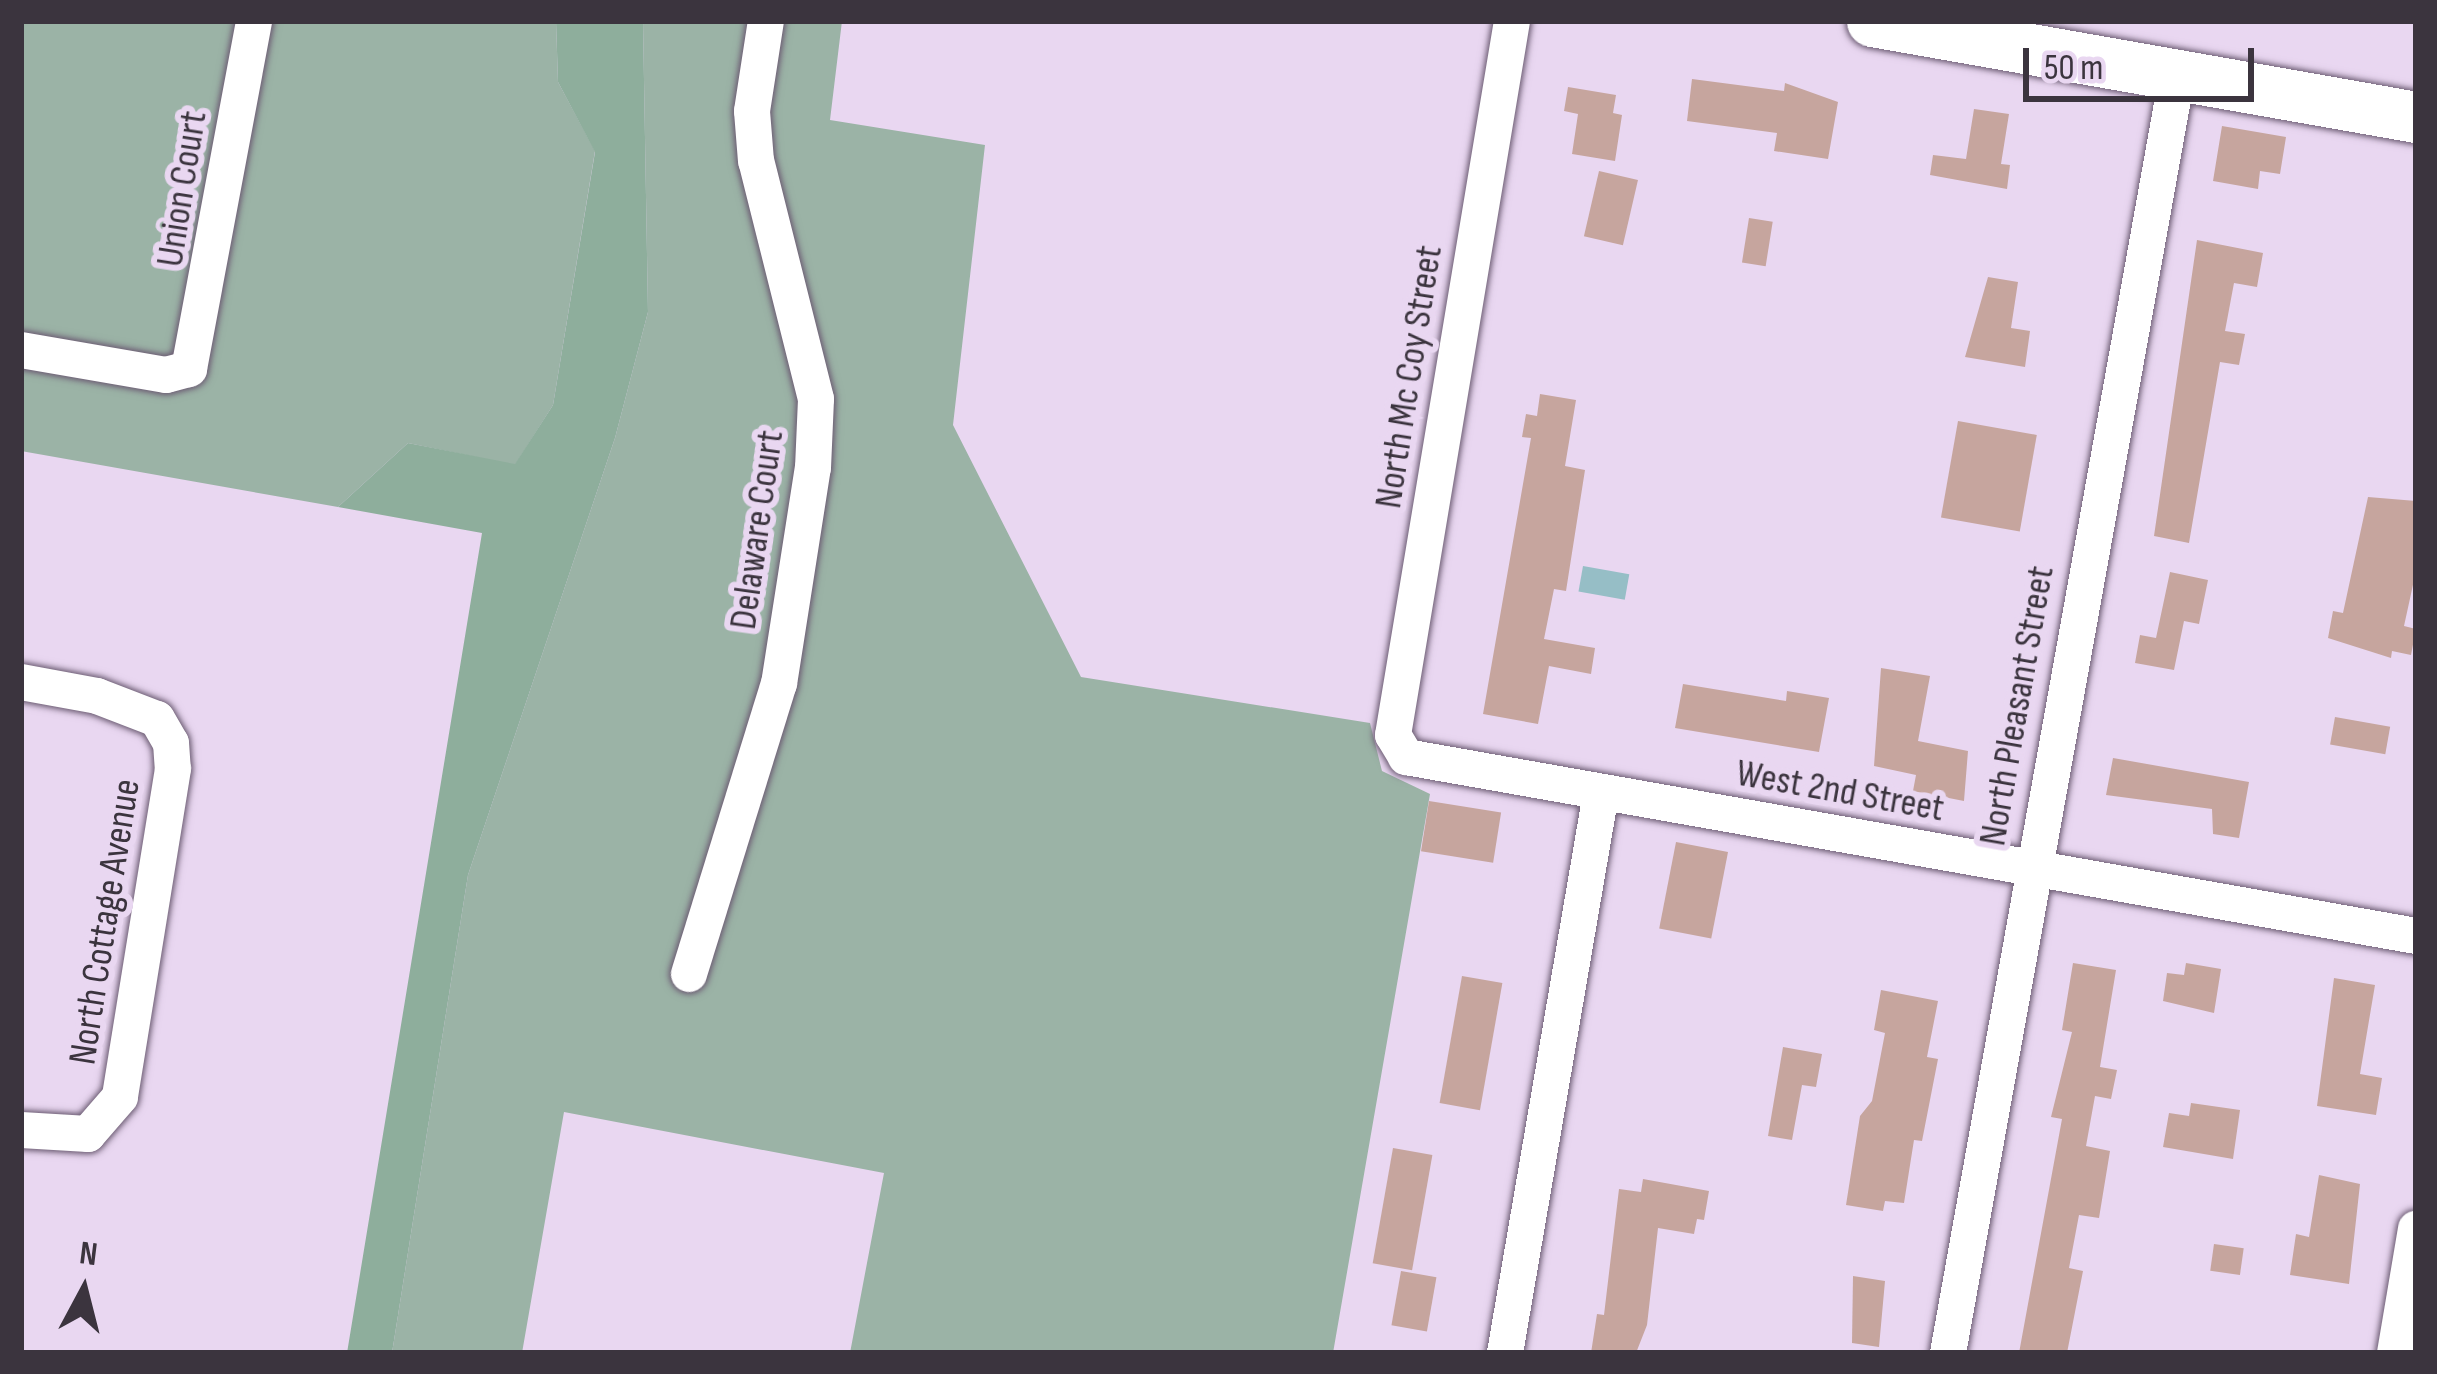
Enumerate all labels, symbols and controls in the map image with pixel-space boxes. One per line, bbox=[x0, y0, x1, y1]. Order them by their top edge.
scale bar bbox=[2029, 24, 2260, 98]
text: 50 m bbox=[2044, 47, 2103, 90]
street label: Union Court bbox=[148, 108, 218, 270]
street label: North Mc Coy Street bbox=[1366, 242, 1454, 512]
street label: Delaware Court bbox=[721, 428, 795, 632]
street label: North Pleasant Street bbox=[1970, 563, 2066, 849]
street label: West 2nd Street bbox=[1733, 751, 1947, 833]
street label: North Cottage Avenue bbox=[60, 776, 152, 1068]
north arrow bbox=[24, 1230, 144, 1350]
text: N bbox=[77, 1233, 100, 1275]

